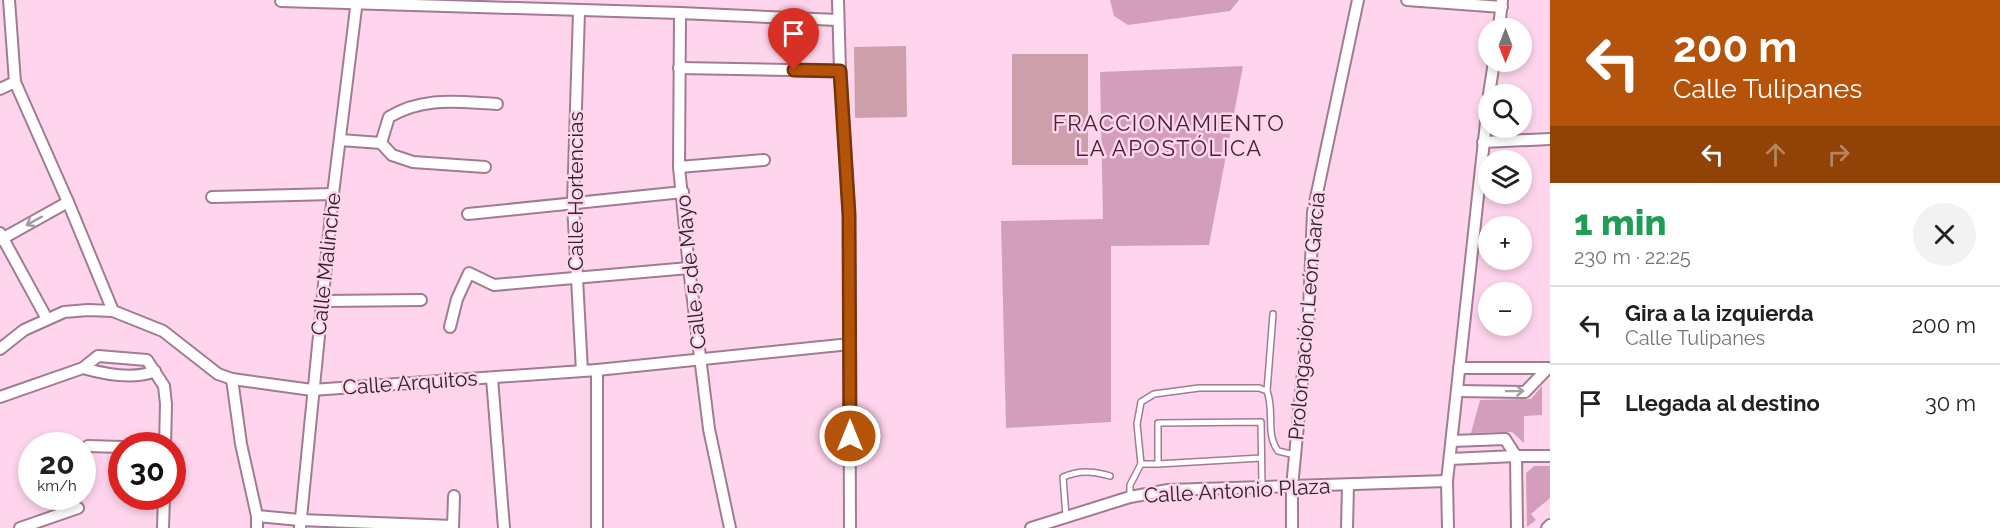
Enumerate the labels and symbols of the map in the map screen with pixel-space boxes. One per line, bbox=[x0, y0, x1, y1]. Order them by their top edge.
pin bbox=[768, 8, 819, 70]
north arrow bbox=[1478, 18, 1532, 72]
district label: FRACCIONAMIENTO LA APOSTÓLICA bbox=[1053, 110, 1285, 161]
street label: Calle Hortencias bbox=[563, 111, 588, 271]
street label: Calle Malinche bbox=[306, 191, 345, 337]
street label: Prolongación León García bbox=[1283, 191, 1330, 441]
street label: Calle 5 de Mayo bbox=[670, 193, 711, 351]
one-way arrow bbox=[26, 215, 43, 227]
street label: Calle Arquitos bbox=[342, 365, 478, 400]
one-way arrow bbox=[1505, 386, 1525, 397]
position arrow bbox=[818, 404, 882, 468]
speed limit sign: 30 bbox=[108, 432, 186, 510]
street label: Calle Antonio Plaza bbox=[1143, 473, 1331, 508]

